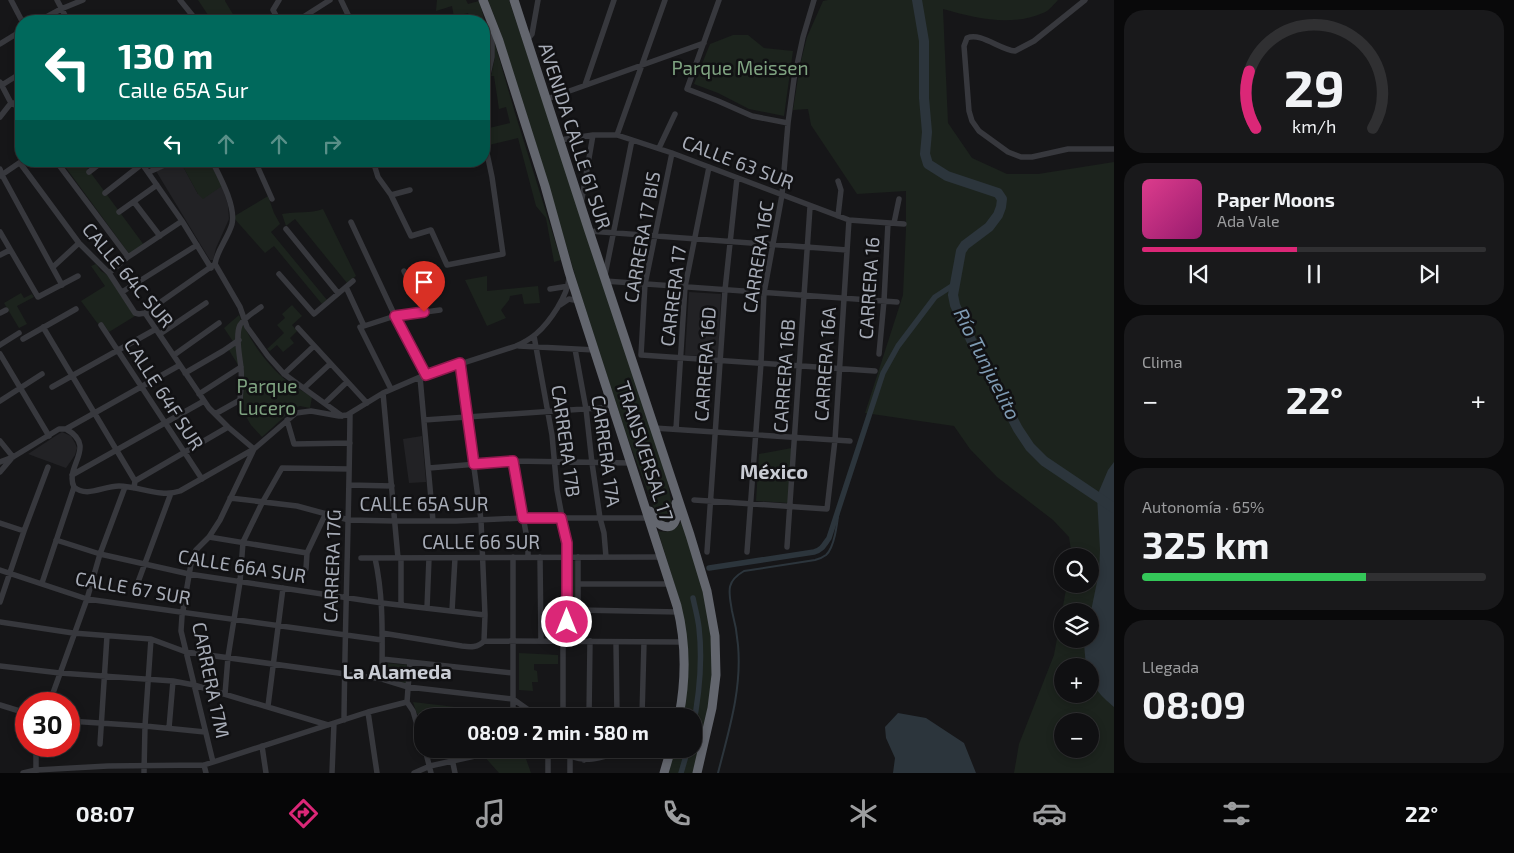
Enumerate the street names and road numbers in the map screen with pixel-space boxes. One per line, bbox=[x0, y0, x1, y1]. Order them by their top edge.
street label: AVENIDA CALLE 61 SUR bbox=[534, 40, 616, 232]
street label: CALLE 63 SUR bbox=[679, 130, 797, 193]
street label: CARRERA 17 BIS bbox=[619, 169, 664, 304]
street label: CARRERA 16C bbox=[737, 199, 778, 315]
street label: CALLE 64C SUR bbox=[78, 218, 179, 332]
street label: CARRERA 16 bbox=[853, 236, 884, 340]
street label: CARRERA 17 bbox=[655, 244, 690, 348]
street label: CARRERA 16D bbox=[689, 306, 720, 422]
street label: CARRERA 16A bbox=[809, 306, 840, 422]
street label: CARRERA 16B bbox=[768, 318, 799, 434]
street label: CALLE 64F SUR bbox=[120, 333, 209, 454]
street label: TRANSVERSAL 17 bbox=[612, 378, 679, 524]
street label: CARRERA 17B bbox=[547, 383, 586, 499]
street label: CARRERA 17A bbox=[587, 394, 626, 508]
street label: CALLE 65A SUR bbox=[360, 492, 488, 515]
street label: CARRERA 17G bbox=[318, 509, 345, 623]
street label: CALLE 66 SUR bbox=[422, 530, 540, 553]
street label: CALLE 66A SUR bbox=[176, 544, 308, 587]
street label: CALLE 67 SUR bbox=[74, 566, 193, 609]
street label: CARRERA 17M bbox=[188, 620, 235, 740]

